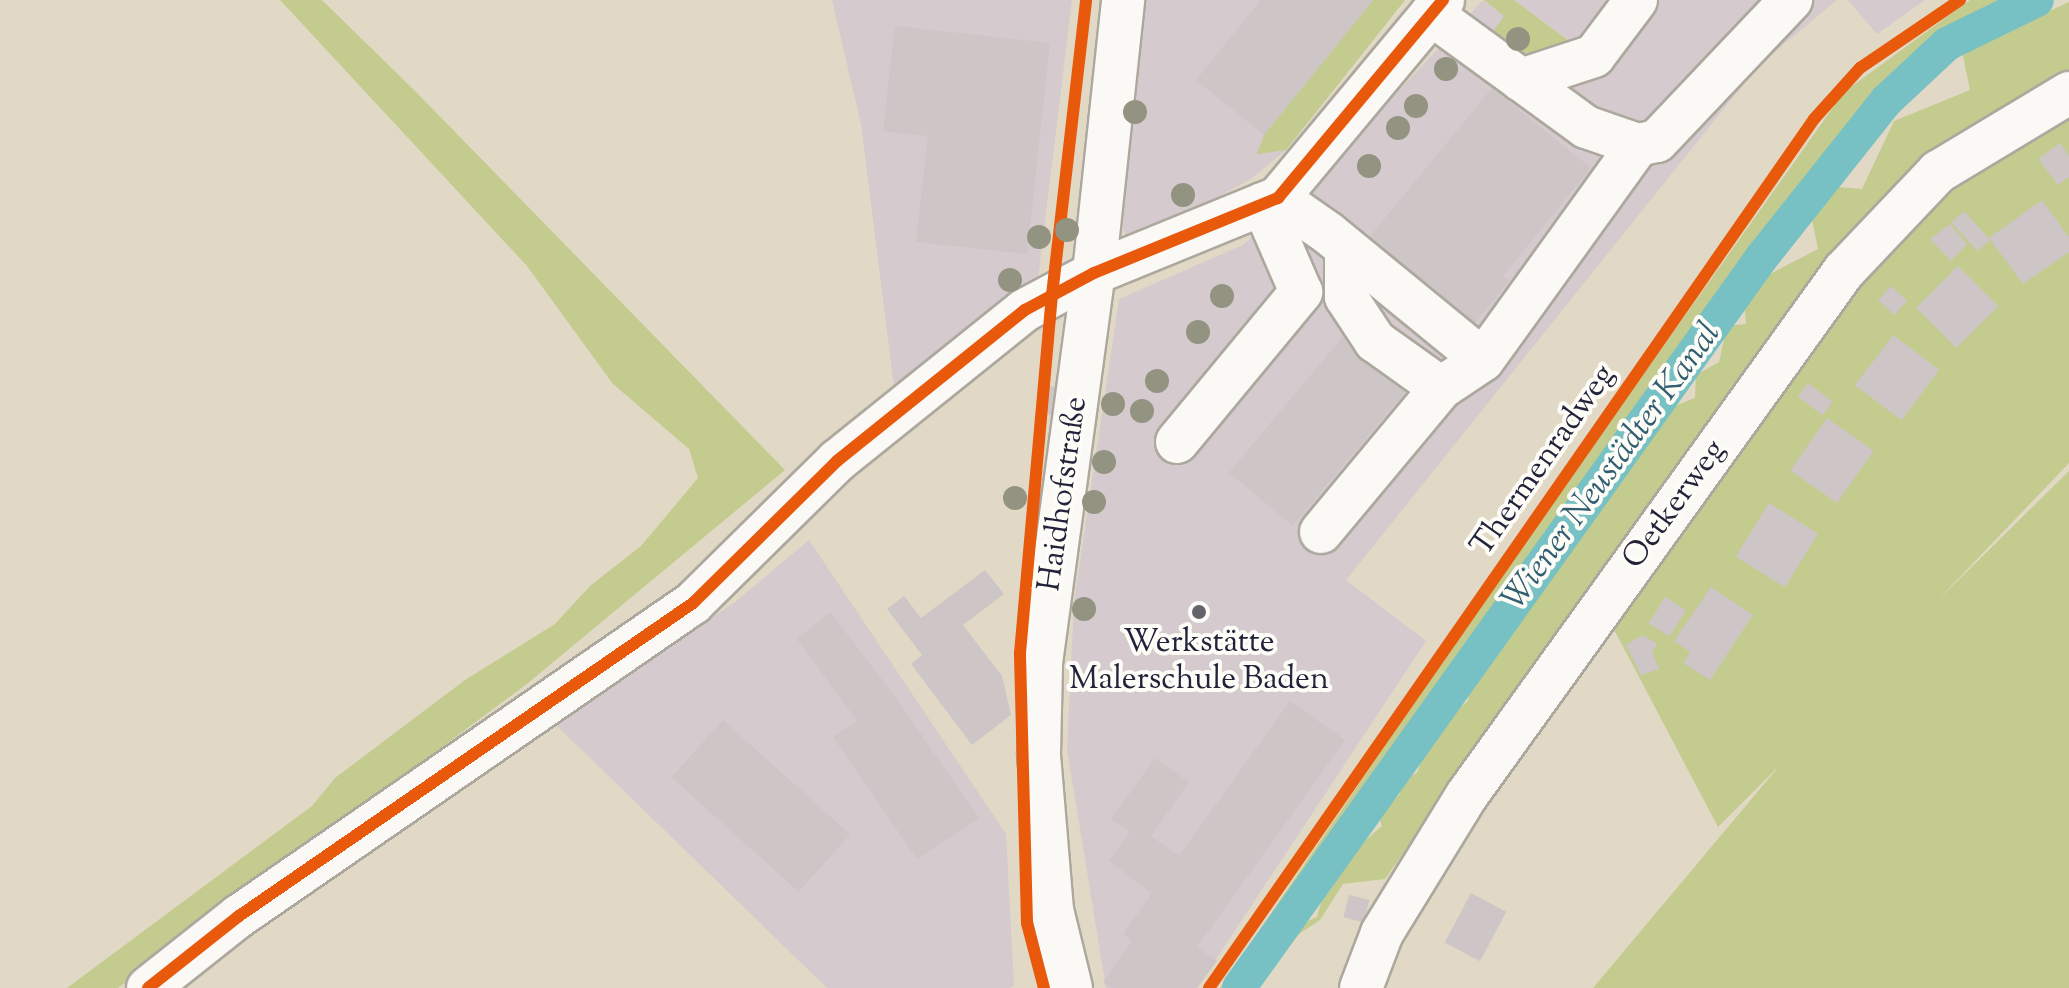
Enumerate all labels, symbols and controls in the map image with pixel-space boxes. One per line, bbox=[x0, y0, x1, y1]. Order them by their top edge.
water label: Wiener Neustädter Kanal bbox=[1494, 315, 1730, 619]
street label: Thermenradweg bbox=[1464, 358, 1624, 564]
street label: Haidhofstraße bbox=[1031, 394, 1097, 594]
street label: Oetkerweg bbox=[1615, 433, 1735, 577]
marker: Werkstätte Malerschule Baden bbox=[1190, 603, 1208, 621]
place label: Werkstätte Malerschule Baden bbox=[1069, 625, 1329, 700]

